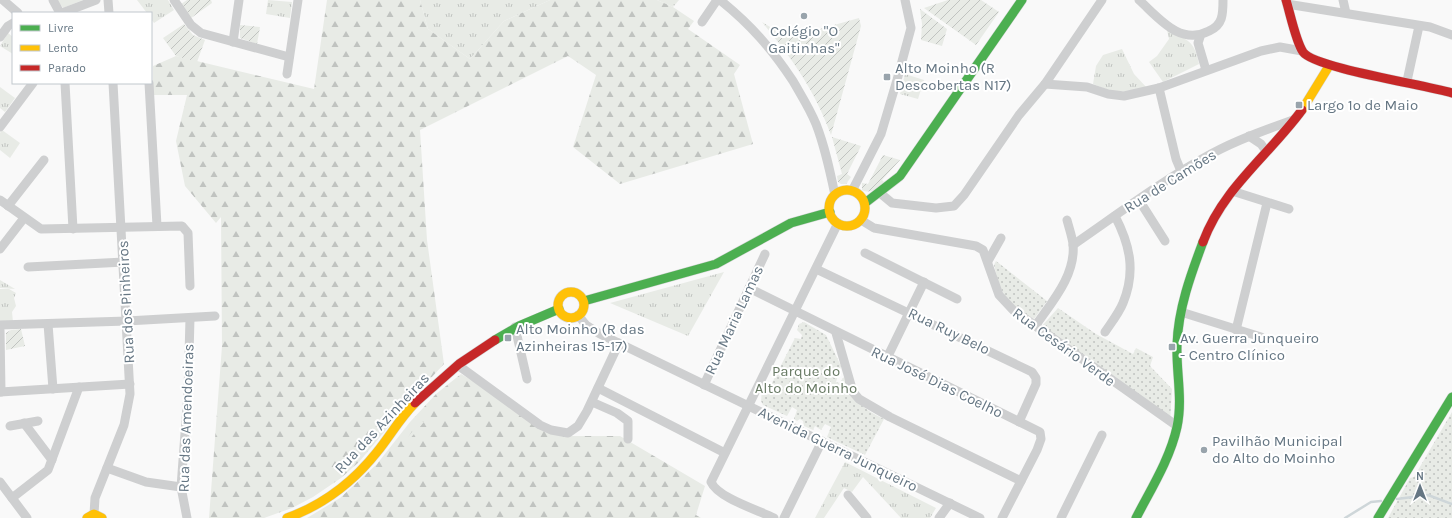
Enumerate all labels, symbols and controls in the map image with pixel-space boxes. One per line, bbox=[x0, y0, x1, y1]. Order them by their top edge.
marker: Colégio "O Gaitinhas" bbox=[799, 11, 809, 21]
legend bbox=[12, 12, 152, 84]
text: Livre bbox=[48, 21, 74, 35]
place label: Colégio "O Gaitinhas" bbox=[768, 22, 840, 57]
text: Lento bbox=[48, 41, 78, 55]
place label: Alto Moinho (R Descobertas N17) bbox=[895, 59, 1011, 94]
text: Parado bbox=[48, 61, 86, 75]
marker: Alto Moinho (R Descobertas N17) bbox=[882, 72, 892, 82]
place label: Largo 1º de Maio bbox=[1307, 96, 1418, 114]
marker: Largo 1º de Maio bbox=[1294, 100, 1304, 110]
street label: Rua de Camões bbox=[1120, 145, 1220, 217]
street label: Rua dos Pinheiros bbox=[114, 240, 138, 364]
street label: Rua Maria Lamas bbox=[701, 263, 767, 377]
street label: Rua Ruy Belo bbox=[905, 304, 993, 358]
street label: Rua Cesário Verde bbox=[1009, 304, 1119, 390]
place label: Alto Moinho (R das Azinheiras 15-17) bbox=[516, 320, 645, 355]
place label: Av. Guerra Junqueiro - Centro Clínico bbox=[1180, 329, 1319, 364]
marker: Alto Moinho (R das Azinheiras 15-17) bbox=[503, 333, 513, 343]
street label: Rua José Dias Coelho bbox=[868, 342, 1006, 422]
marker: Av. Guerra Junqueiro - Centro Clínico bbox=[1167, 342, 1177, 352]
street label: Rua das Amendoeiras bbox=[174, 343, 198, 493]
park label: Parque do Alto do Moinho bbox=[755, 362, 857, 397]
street label: Rua das Azinheiras bbox=[331, 369, 433, 477]
street label: Avenida Guerra Junqueiro bbox=[756, 403, 920, 495]
place label: Pavilhão Municipal do Alto do Moinho bbox=[1212, 432, 1343, 467]
marker: Pavilhão Municipal do Alto do Moinho bbox=[1199, 445, 1209, 455]
north arrow bbox=[1400, 466, 1440, 506]
text: N bbox=[1416, 470, 1424, 483]

